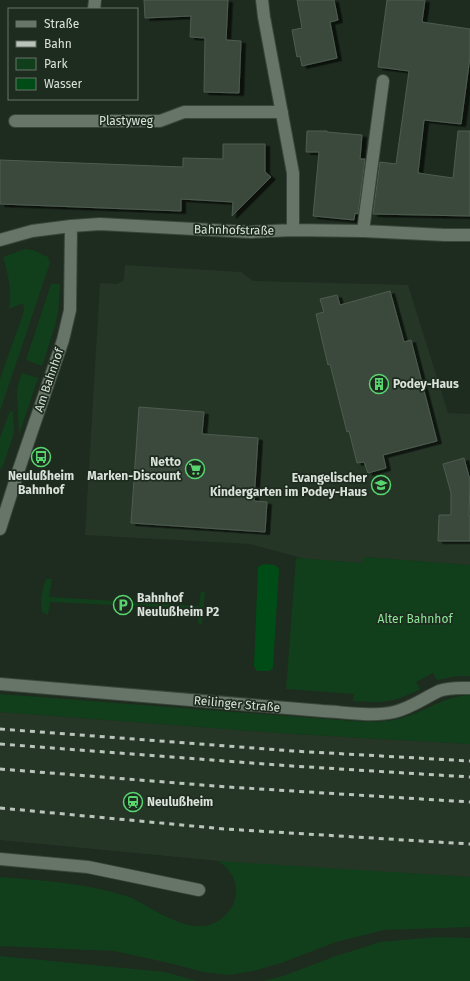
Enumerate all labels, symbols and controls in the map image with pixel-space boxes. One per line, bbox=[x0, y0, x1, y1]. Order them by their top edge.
legend bbox=[8, 8, 138, 100]
text: Straße bbox=[44, 17, 79, 31]
text: Bahn bbox=[44, 37, 72, 51]
text: Park bbox=[44, 57, 68, 71]
text: Wasser bbox=[44, 77, 83, 91]
street label: Plastyweg bbox=[99, 114, 154, 128]
street label: Bahnhofstraße bbox=[194, 222, 274, 238]
street label: Am Bahnhof bbox=[32, 345, 67, 414]
building icon: Podey-Haus bbox=[368, 373, 390, 395]
place label: Podey-Haus bbox=[393, 377, 459, 391]
bus stop icon: Neulußheim Bahnhof bbox=[30, 446, 52, 468]
place label: Netto Marken-Discount bbox=[87, 455, 181, 483]
supermarket icon: Netto Marken-Discount bbox=[184, 458, 206, 480]
place label: Neulußheim Bahnhof bbox=[8, 469, 74, 497]
place label: Evangelischer Kindergarten im Podey-Haus bbox=[210, 471, 367, 499]
school or university icon: Evangelischer Kindergarten im Podey-Haus bbox=[370, 474, 392, 496]
place label: Bahnhof Neulußheim P2 bbox=[137, 591, 219, 619]
parking icon: Bahnhof Neulußheim P2 bbox=[112, 594, 134, 616]
park label: Alter Bahnhof bbox=[378, 612, 453, 626]
street label: Reilinger Straße bbox=[193, 693, 281, 715]
station icon: Neulußheim bbox=[122, 791, 144, 813]
place label: Neulußheim bbox=[147, 795, 213, 809]

